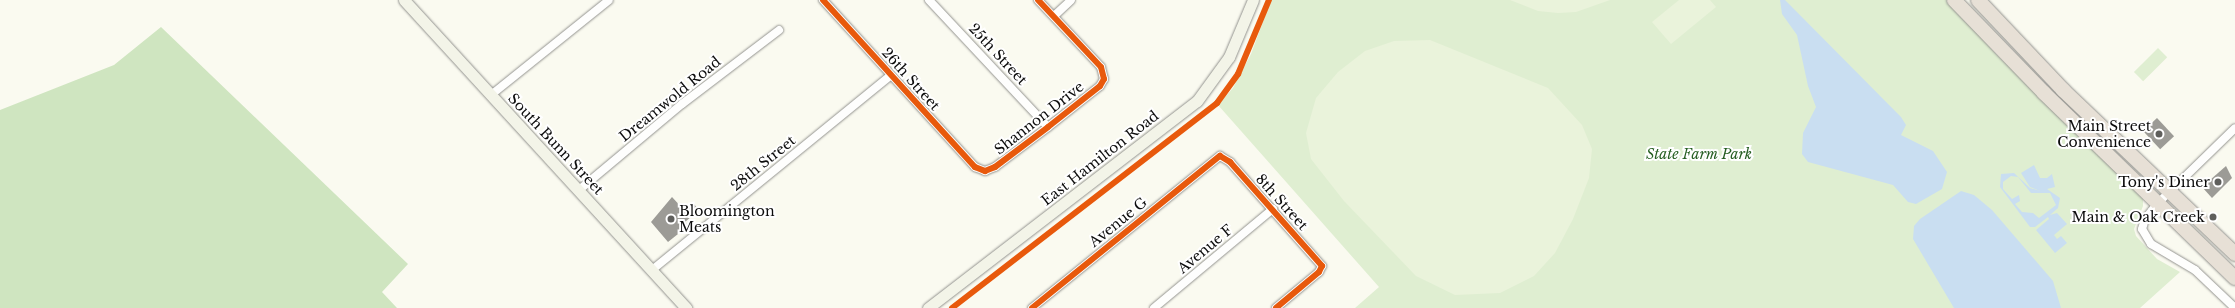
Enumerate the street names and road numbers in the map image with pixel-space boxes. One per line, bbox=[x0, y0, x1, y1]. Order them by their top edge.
street label: 25th Street bbox=[965, 20, 1031, 88]
street label: 26th Street bbox=[878, 44, 944, 114]
street label: Dreamwold Road bbox=[616, 53, 724, 145]
street label: Shannon Drive bbox=[991, 78, 1087, 158]
street label: South Bunn Street bbox=[505, 90, 607, 198]
street label: East Hamilton Road bbox=[1038, 107, 1162, 209]
street label: 28th Street bbox=[727, 132, 799, 194]
street label: 8th Street bbox=[1252, 171, 1312, 233]
street label: Avenue G bbox=[1086, 194, 1150, 250]
street label: Avenue F bbox=[1174, 221, 1236, 277]

